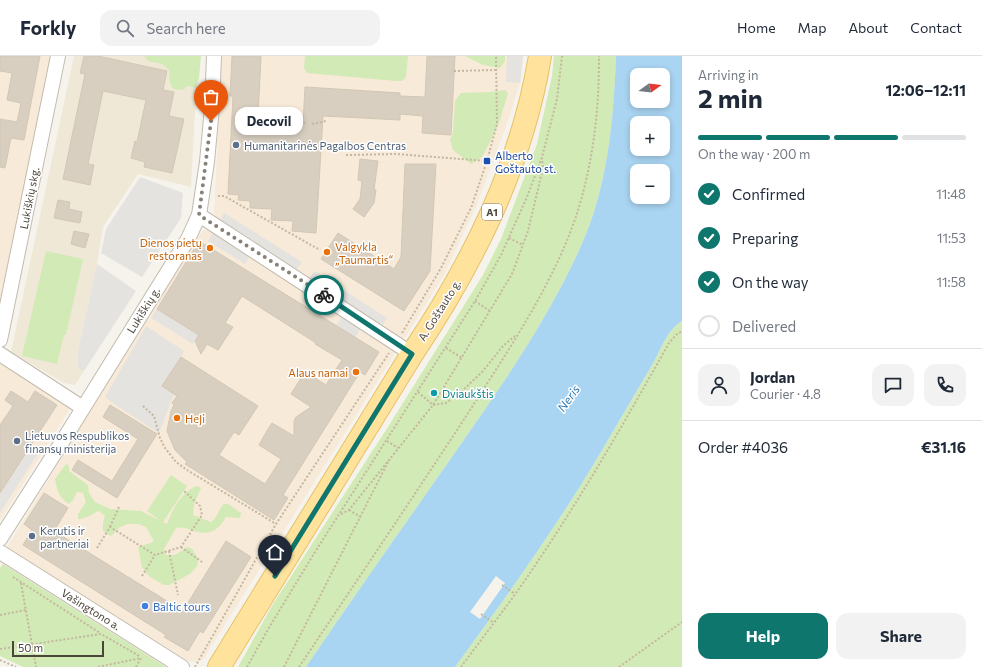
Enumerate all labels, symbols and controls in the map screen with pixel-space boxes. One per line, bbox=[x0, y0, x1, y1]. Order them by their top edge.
search box bbox=[100, 10, 380, 46]
text: Forkly bbox=[20, 16, 76, 39]
icon: search bbox=[114, 17, 136, 39]
text: Search here bbox=[146, 19, 226, 37]
text: Home bbox=[737, 19, 776, 36]
text: Map bbox=[798, 19, 826, 36]
text: About bbox=[848, 19, 888, 36]
text: Contact bbox=[910, 19, 962, 36]
text: Arriving in bbox=[698, 67, 758, 83]
north arrow bbox=[630, 68, 670, 108]
map controls bbox=[630, 68, 670, 204]
pin bbox=[194, 80, 228, 121]
text: 12:06–12:11 bbox=[885, 81, 966, 99]
text: 2 min bbox=[698, 82, 763, 113]
icon: bag bbox=[200, 86, 222, 108]
callout: Decovil bbox=[235, 107, 303, 135]
text: Decovil bbox=[247, 113, 291, 129]
button: + bbox=[630, 116, 670, 156]
place label: Humanitarinės Pagalbos Centras bbox=[244, 139, 406, 152]
marker: Humanitarinės Pagalbos Centras bbox=[231, 140, 241, 150]
text: On the way · 200 m bbox=[698, 146, 810, 162]
place label: Alberto Goštauto st. bbox=[495, 149, 557, 175]
marker: Alberto Goštauto st. bbox=[482, 156, 492, 166]
button: − bbox=[630, 164, 670, 204]
street label: Lukiškių skg. bbox=[17, 166, 41, 230]
icon: check bbox=[698, 183, 720, 205]
text: Confirmed bbox=[732, 185, 805, 203]
text: 11:48 bbox=[936, 186, 966, 202]
road number: A1 bbox=[482, 204, 502, 220]
icon: check bbox=[698, 227, 720, 249]
text: Preparing bbox=[732, 229, 798, 247]
text: 11:53 bbox=[937, 230, 966, 246]
place label: Dienos pietų restoranas bbox=[140, 236, 202, 262]
place label: Valgykla „Taumartis“ bbox=[335, 240, 394, 266]
marker: Dienos pietų restoranas bbox=[205, 243, 215, 253]
marker: Valgykla „Taumartis“ bbox=[322, 247, 332, 257]
icon: check bbox=[698, 271, 720, 293]
text: On the way bbox=[732, 273, 809, 291]
text: 11:58 bbox=[936, 274, 966, 290]
courier bbox=[304, 275, 344, 315]
street label: A. Goštauto g. bbox=[415, 277, 463, 343]
street label: Lukiškių g. bbox=[124, 284, 162, 335]
icon: bike bbox=[313, 284, 335, 306]
text: Delivered bbox=[732, 317, 796, 335]
button: person bbox=[698, 364, 740, 406]
button: chat bbox=[872, 364, 914, 406]
button: phone bbox=[924, 364, 966, 406]
place label: Alaus namai bbox=[288, 366, 348, 379]
marker: Alaus namai bbox=[351, 367, 361, 377]
text: Jordan bbox=[750, 368, 795, 386]
water label: Neris bbox=[554, 382, 582, 414]
text: Courier · 4.8 bbox=[750, 386, 821, 402]
place label: Dviaukštis bbox=[442, 387, 494, 400]
marker: Dviaukštis bbox=[429, 388, 439, 398]
place label: HeJi bbox=[185, 412, 205, 426]
marker: HeJi bbox=[172, 413, 182, 423]
place label: Lietuvos Respublikos finansų ministerija bbox=[25, 429, 129, 455]
marker: Lietuvos Respublikos finansų ministerija bbox=[12, 436, 22, 446]
text: Order #4036 bbox=[698, 438, 788, 456]
text: €31.16 bbox=[921, 438, 966, 456]
place label: Kerutis ir partneriai bbox=[40, 524, 89, 550]
marker: Kerutis ir partneriai bbox=[27, 531, 37, 541]
pin bbox=[258, 535, 292, 576]
icon: home bbox=[264, 541, 286, 563]
street label: Vašingtono a. bbox=[59, 586, 123, 633]
place label: Baltic tours bbox=[153, 600, 210, 613]
marker: Baltic tours bbox=[140, 601, 150, 611]
button: Help bbox=[698, 613, 828, 659]
button: Share bbox=[836, 613, 966, 659]
scale bar bbox=[12, 639, 104, 658]
text: 50 m bbox=[18, 641, 43, 654]

